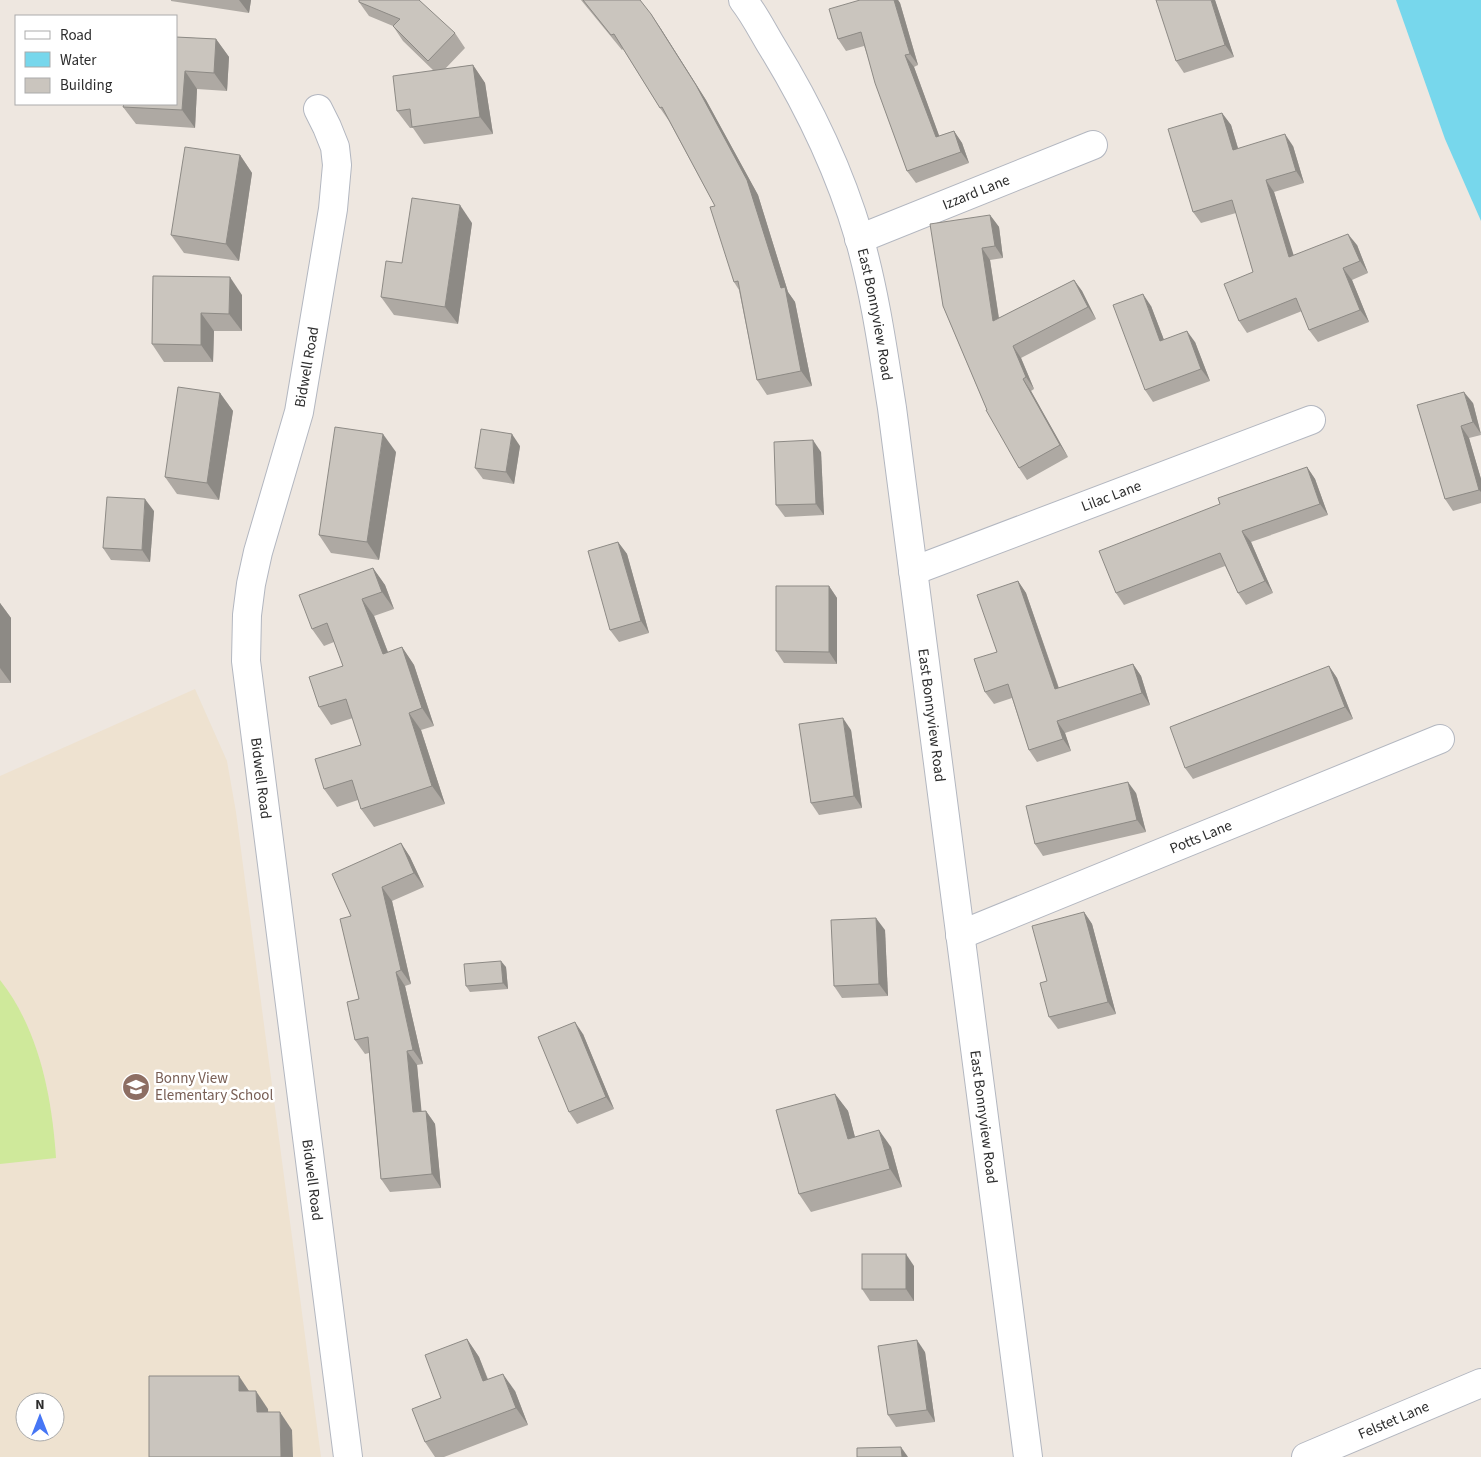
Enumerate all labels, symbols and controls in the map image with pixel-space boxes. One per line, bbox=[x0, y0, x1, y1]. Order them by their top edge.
legend bbox=[15, 15, 178, 105]
text: Road bbox=[60, 25, 92, 46]
text: Water bbox=[60, 50, 97, 71]
text: Building bbox=[60, 75, 113, 96]
street label: Izzard Lane bbox=[939, 169, 1013, 215]
street label: East Bonnyview Road bbox=[852, 246, 898, 382]
street label: Bidwell Road bbox=[290, 325, 324, 409]
street label: Lilac Lane bbox=[1078, 475, 1144, 517]
street label: East Bonnyview Road bbox=[913, 647, 951, 783]
street label: Bidwell Road bbox=[245, 736, 277, 820]
street label: Potts Lane bbox=[1166, 815, 1235, 859]
street label: East Bonnyview Road bbox=[965, 1049, 1003, 1185]
place label: Bonny View Elementary School bbox=[155, 1068, 273, 1106]
school or university icon: Bonny View Elementary School bbox=[121, 1072, 151, 1102]
street label: Bidwell Road bbox=[297, 1138, 328, 1222]
north arrow bbox=[15, 1392, 65, 1442]
text: N bbox=[35, 1395, 45, 1415]
street label: Felstet Lane bbox=[1355, 1396, 1432, 1444]

